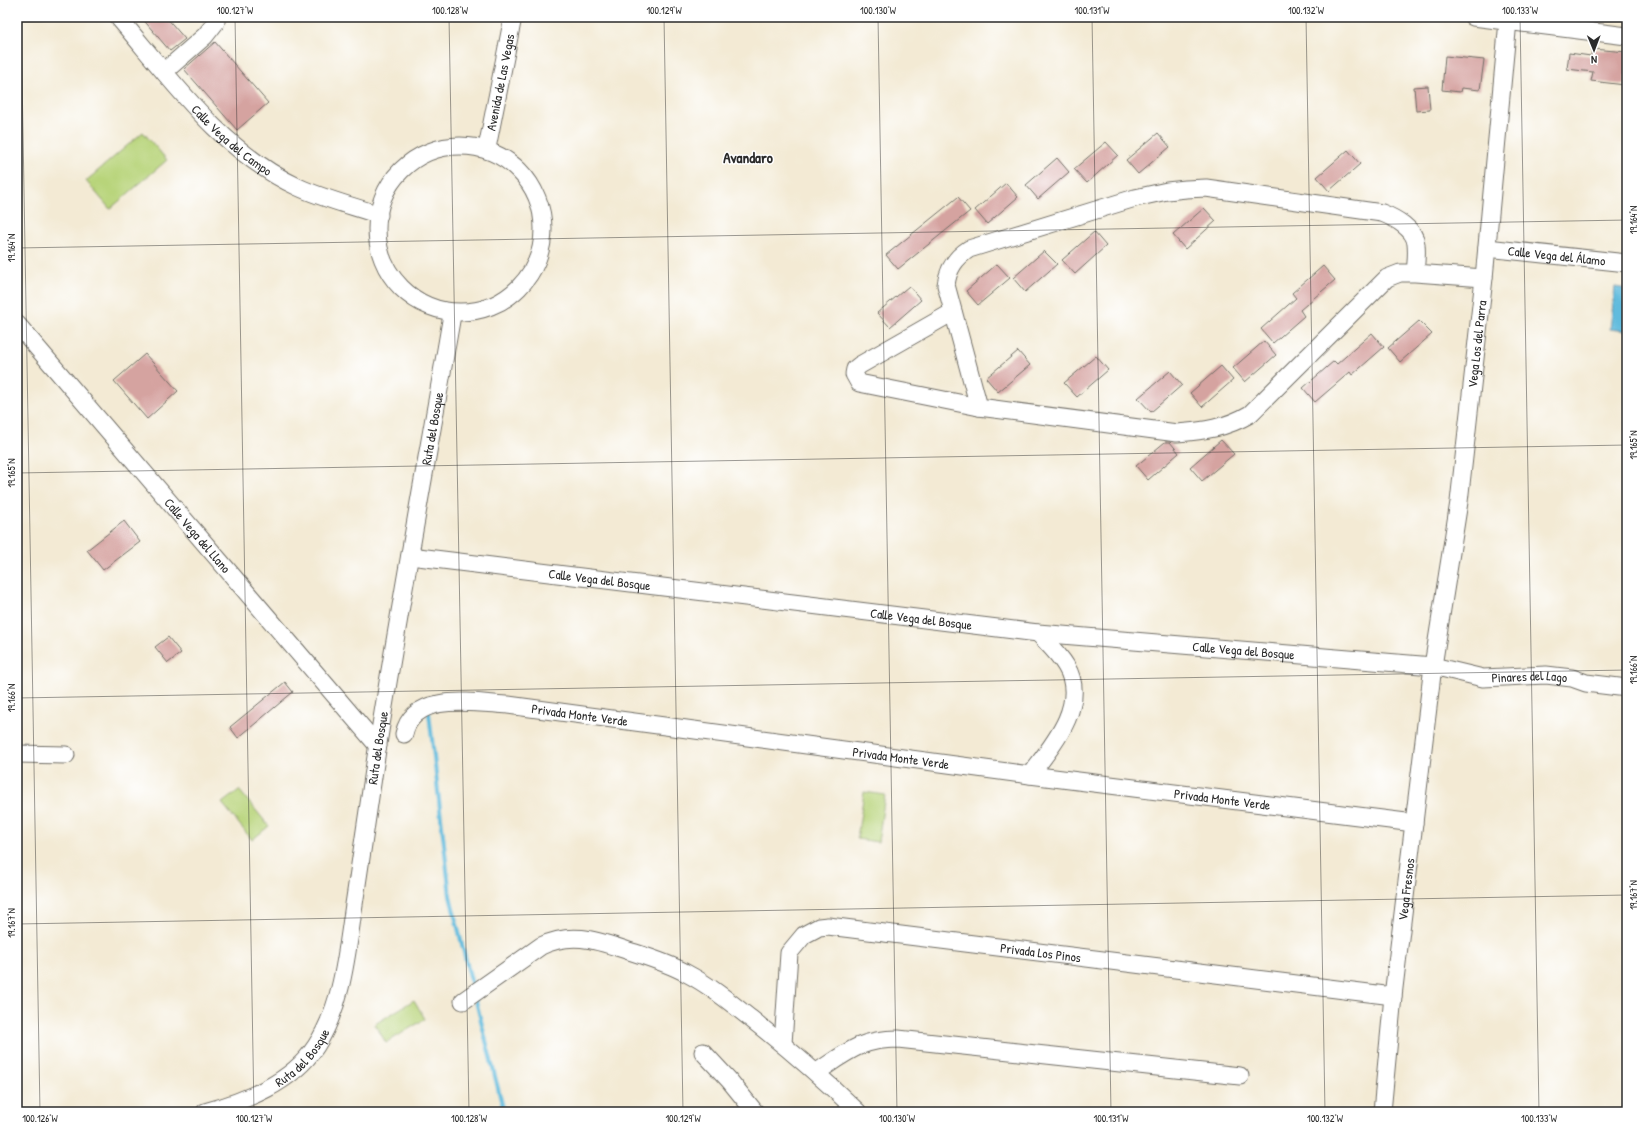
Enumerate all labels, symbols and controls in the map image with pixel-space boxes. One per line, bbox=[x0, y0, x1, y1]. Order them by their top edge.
text: 100.127°W bbox=[217, 4, 254, 17]
text: 100.128°W bbox=[432, 4, 469, 17]
text: 100.129°W bbox=[646, 4, 682, 17]
text: 100.130°W bbox=[860, 4, 897, 17]
text: 100.131°W bbox=[1075, 4, 1110, 17]
text: 100.132°W bbox=[1288, 4, 1325, 17]
text: 100.133°W bbox=[1502, 4, 1539, 17]
north arrow bbox=[1574, 30, 1614, 70]
street label: Avenida de Las Vegas bbox=[482, 32, 518, 132]
text: N bbox=[1591, 53, 1597, 67]
street label: Calle Vega del Campo bbox=[188, 100, 275, 180]
district label: Avandaro bbox=[723, 147, 773, 168]
text: 19.164°N bbox=[1627, 206, 1640, 234]
text: 19.164°N bbox=[5, 234, 18, 262]
street label: Calle Vega del Álamo bbox=[1507, 241, 1606, 270]
street label: Vega Los del Parra bbox=[1463, 299, 1490, 389]
street label: Ruta del Bosque bbox=[417, 391, 447, 466]
text: 19.165°N bbox=[1627, 431, 1640, 459]
text: 19.165°N bbox=[5, 459, 18, 487]
street label: Calle Vega del Llano bbox=[160, 494, 235, 577]
street label: Calle Vega del Bosque bbox=[548, 564, 652, 594]
street label: Calle Vega del Bosque bbox=[869, 604, 973, 634]
street label: Calle Vega del Bosque bbox=[1192, 637, 1295, 663]
text: 19.166°N bbox=[1627, 656, 1640, 684]
street label: Pinares del Lago bbox=[1491, 666, 1568, 687]
text: 19.166°N bbox=[5, 684, 18, 712]
street label: Privada Monte Verde bbox=[530, 699, 629, 730]
street label: Ruta del Bosque bbox=[363, 710, 392, 786]
street label: Privada Monte Verde bbox=[852, 742, 950, 773]
street label: Privada Monte Verde bbox=[1173, 784, 1272, 814]
street label: Vega Fresnos bbox=[1393, 857, 1419, 921]
text: 19.167°N bbox=[1627, 880, 1640, 910]
text: 19.167°N bbox=[5, 908, 18, 938]
street label: Privada Los Pinos bbox=[999, 938, 1082, 966]
street label: Ruta del Bosque bbox=[271, 1025, 333, 1091]
text: 100.126°W bbox=[22, 1112, 59, 1125]
text: 100.127°W bbox=[236, 1112, 273, 1125]
text: 100.128°W bbox=[451, 1112, 488, 1125]
text: 100.129°W bbox=[665, 1112, 701, 1125]
text: 100.130°W bbox=[879, 1112, 916, 1125]
text: 100.131°W bbox=[1094, 1112, 1129, 1125]
text: 100.132°W bbox=[1307, 1112, 1344, 1125]
text: 100.133°W bbox=[1521, 1112, 1558, 1125]

